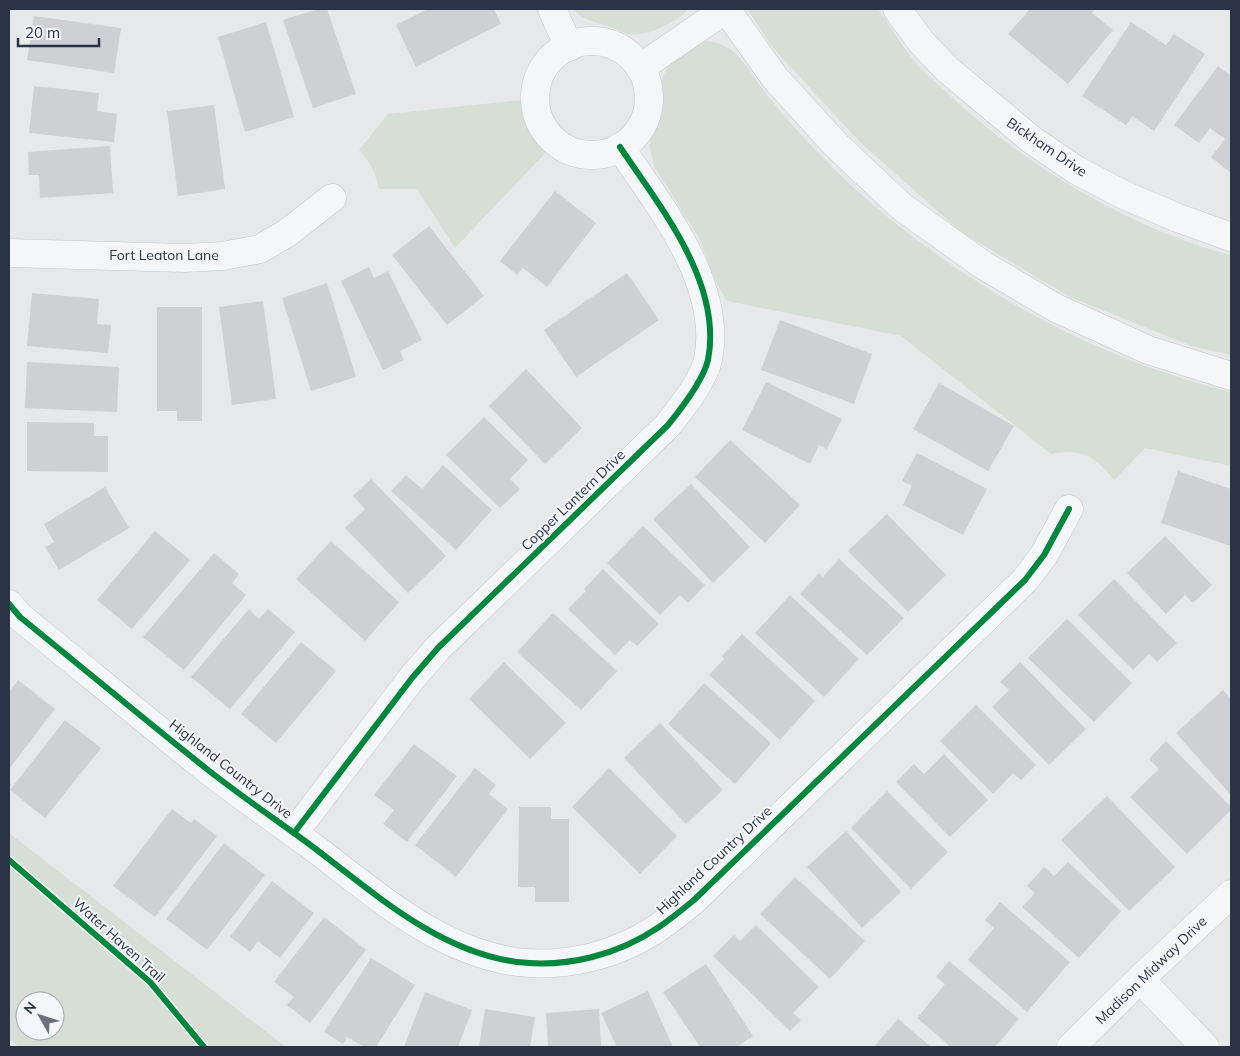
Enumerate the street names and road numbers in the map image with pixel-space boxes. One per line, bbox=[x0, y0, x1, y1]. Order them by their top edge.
street label: Bickham Drive bbox=[1003, 113, 1091, 181]
street label: Fort Leaton Lane bbox=[109, 246, 219, 264]
street label: Copper Lantern Drive bbox=[517, 446, 629, 554]
street label: Highland Country Drive bbox=[166, 715, 296, 823]
street label: Highland Country Drive bbox=[653, 802, 775, 918]
street label: Water Haven Trail bbox=[69, 894, 169, 986]
street label: Madison Midway Drive bbox=[1092, 912, 1210, 1028]

